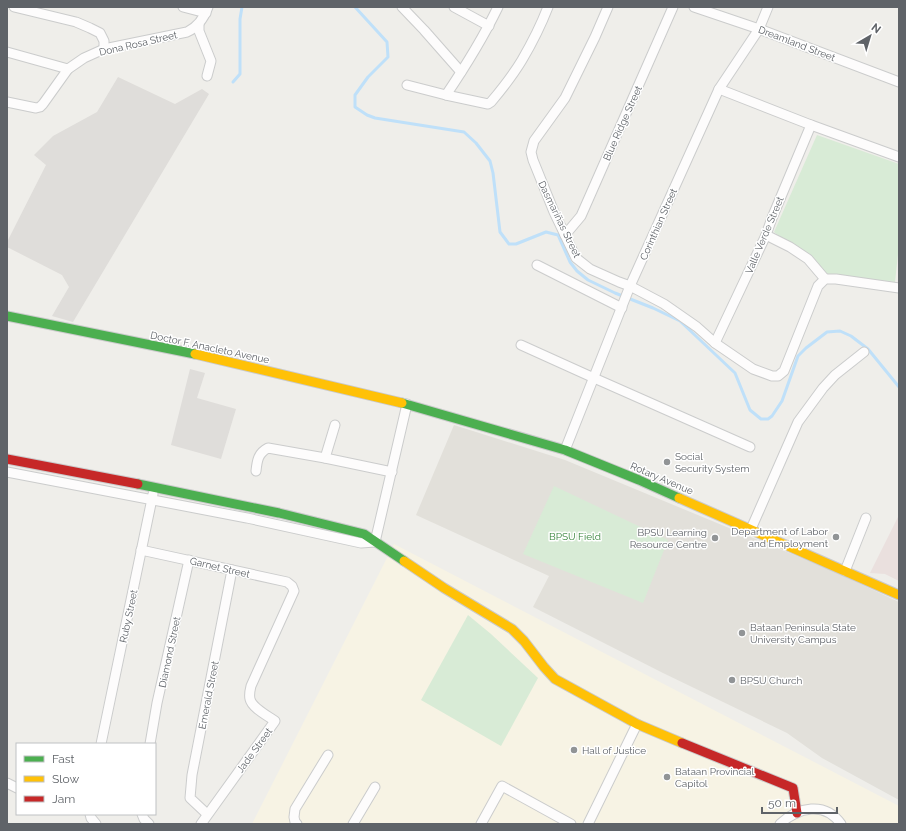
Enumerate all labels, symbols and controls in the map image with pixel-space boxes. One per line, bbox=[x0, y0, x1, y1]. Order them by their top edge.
north arrow bbox=[850, 16, 890, 56]
text: N bbox=[869, 21, 883, 36]
street label: Dreamland Street bbox=[757, 24, 837, 63]
street label: Dona Rosa Street bbox=[98, 29, 179, 58]
street label: Blue Ridge Street bbox=[601, 83, 644, 162]
street label: Dasmariñas Street bbox=[536, 179, 583, 260]
street label: Corinthian Street bbox=[638, 186, 679, 262]
street label: Valle Verde Street bbox=[743, 194, 786, 276]
street label: Doctor F. Anacleto Avenue bbox=[149, 329, 271, 366]
place label: Social Security System bbox=[675, 451, 749, 474]
marker: Social Security System bbox=[662, 457, 672, 467]
street label: Rotary Avenue bbox=[629, 460, 695, 497]
place label: Department of Labor and Employment bbox=[731, 526, 829, 549]
place label: BPSU Learning Resource Centre bbox=[630, 527, 707, 550]
park label: BPSU Field bbox=[549, 531, 601, 542]
marker: Department of Labor and Employment bbox=[831, 532, 841, 542]
marker: BPSU Learning Resource Centre bbox=[710, 533, 720, 543]
street label: Garnet Street bbox=[189, 555, 252, 580]
street label: Ruby Street bbox=[118, 588, 140, 644]
street label: Diamond Street bbox=[157, 615, 183, 689]
place label: Bataan Peninsula State University Campus bbox=[750, 622, 856, 645]
marker: Bataan Peninsula State University Campus bbox=[737, 628, 747, 638]
street label: Emerald Street bbox=[196, 659, 221, 730]
marker: BPSU Church bbox=[727, 675, 737, 685]
place label: BPSU Church bbox=[740, 675, 803, 686]
street label: Jade Street bbox=[235, 725, 275, 775]
legend bbox=[16, 743, 156, 815]
marker: Hall of Justice bbox=[569, 745, 579, 755]
place label: Hall of Justice bbox=[582, 745, 646, 756]
text: Fast bbox=[52, 752, 75, 766]
place label: Bataan Provincial Capitol bbox=[675, 766, 754, 789]
text: Slow bbox=[52, 772, 79, 786]
marker: Bataan Provincial Capitol bbox=[662, 772, 672, 782]
scale bar bbox=[762, 789, 837, 815]
text: Jam bbox=[52, 792, 75, 806]
text: 50 m bbox=[768, 796, 796, 810]

